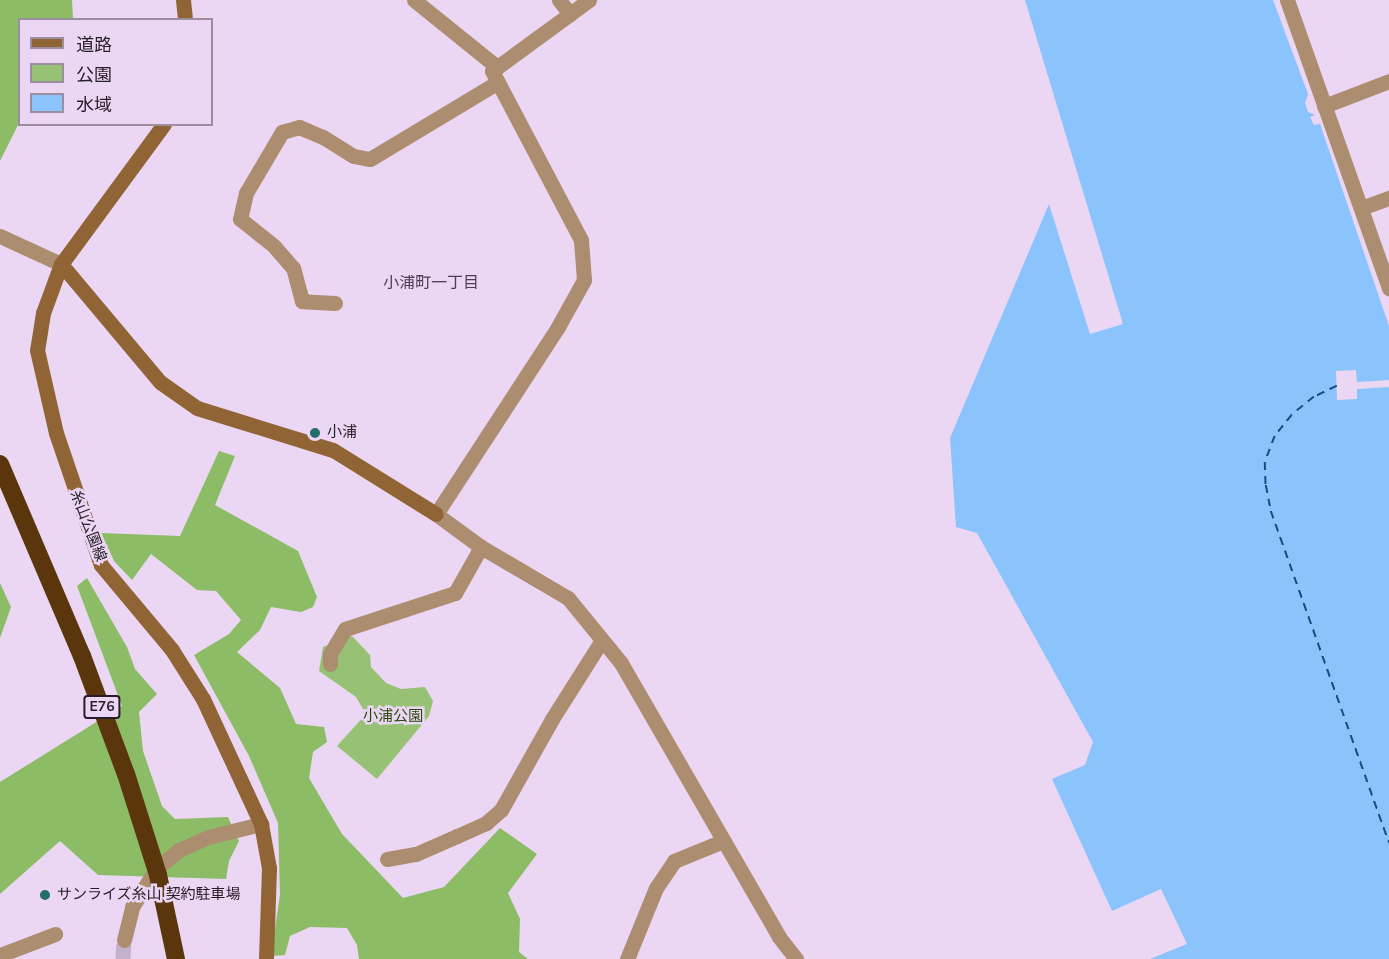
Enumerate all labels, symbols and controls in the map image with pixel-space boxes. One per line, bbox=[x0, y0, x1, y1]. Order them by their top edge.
legend bbox=[18, 18, 213, 126]
text: 道路 bbox=[76, 33, 112, 57]
text: 公園 bbox=[76, 63, 112, 87]
text: 水域 bbox=[76, 93, 112, 117]
district label: 小浦町一丁目 bbox=[383, 273, 479, 293]
place label: 小浦 bbox=[327, 424, 357, 442]
marker: 小浦 bbox=[308, 426, 322, 440]
street label: 糸山公園線 bbox=[66, 488, 110, 564]
road number: E76 bbox=[82, 696, 122, 718]
park label: 小浦公園 bbox=[363, 708, 423, 726]
place label: サンライズ糸山 契約駐車場 bbox=[57, 886, 241, 904]
marker: サンライズ糸山 契約駐車場 bbox=[38, 888, 52, 902]

